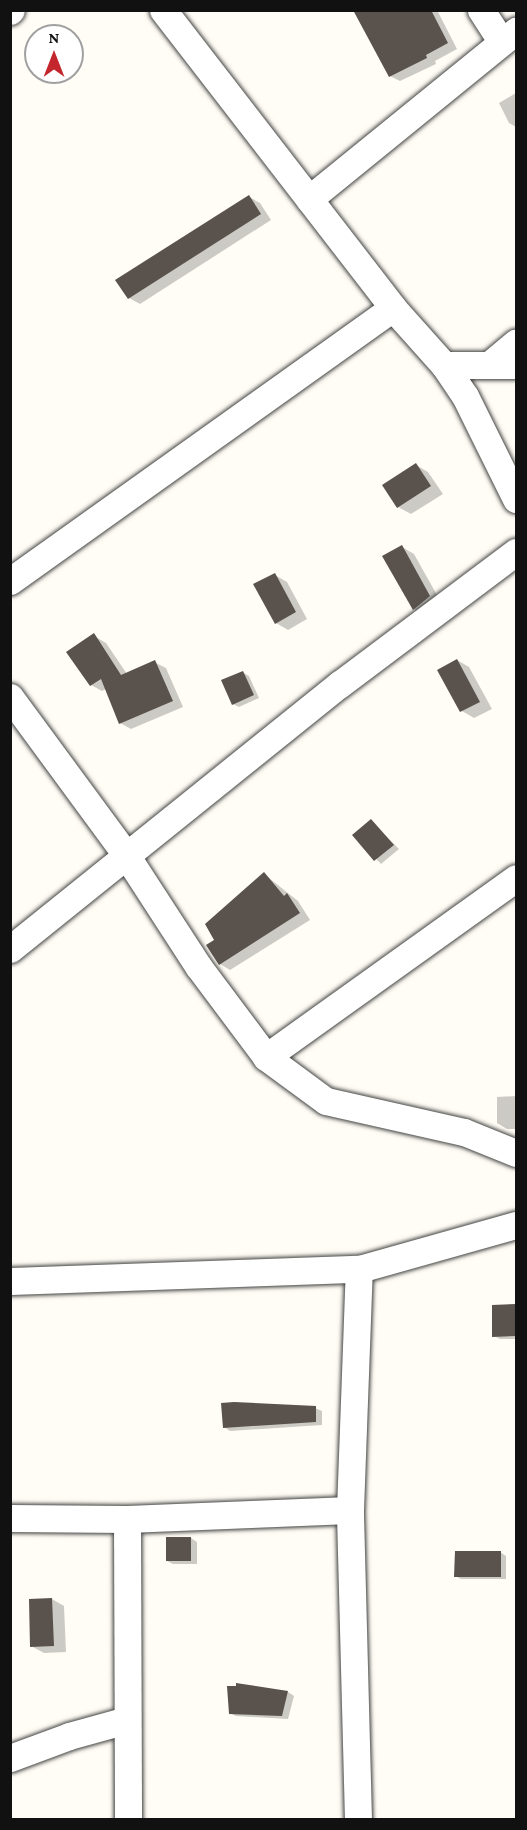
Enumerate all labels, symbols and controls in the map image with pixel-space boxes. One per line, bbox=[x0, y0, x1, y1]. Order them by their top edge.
north arrow bbox=[24, 24, 84, 84]
text: N bbox=[49, 29, 59, 46]

